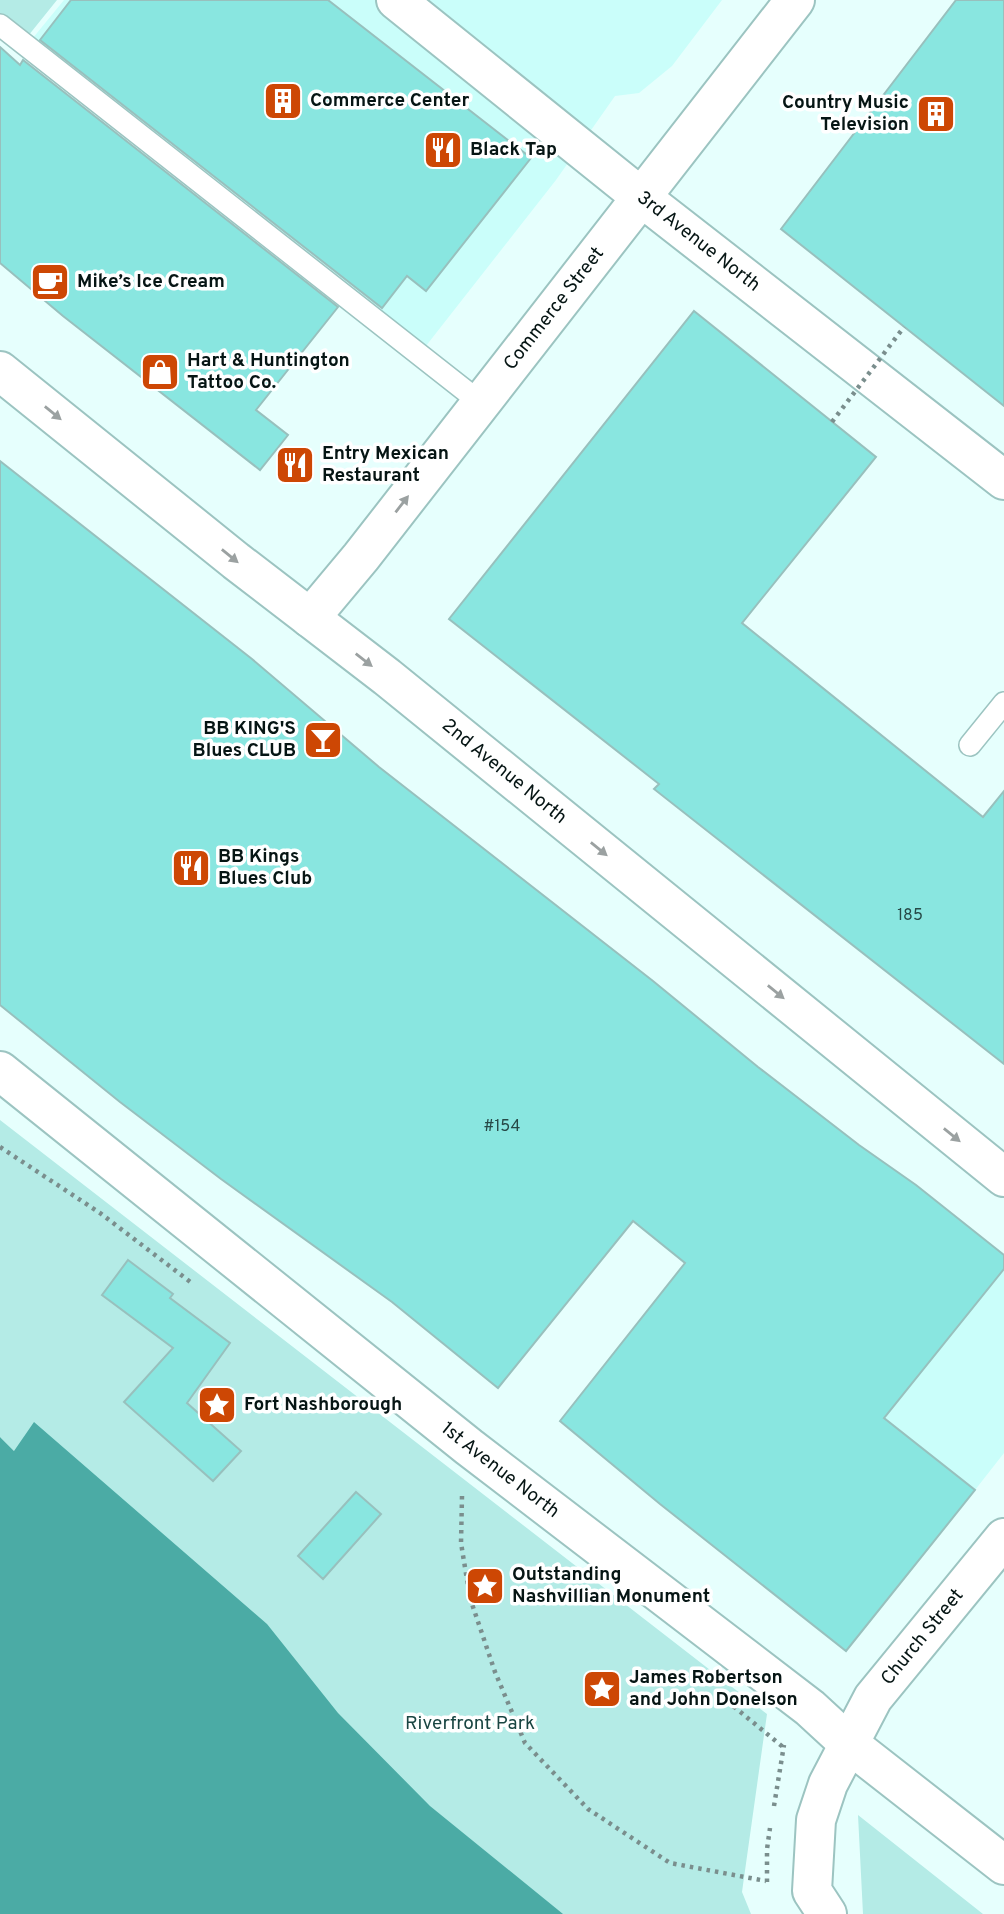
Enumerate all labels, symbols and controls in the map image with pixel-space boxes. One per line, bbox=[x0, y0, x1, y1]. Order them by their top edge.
building icon: Commerce Center bbox=[262, 80, 304, 122]
place label: Commerce Center bbox=[310, 89, 469, 113]
place label: Country Music Television bbox=[782, 91, 909, 137]
building icon: Country Music Television bbox=[915, 93, 957, 135]
restaurant icon: Black Tap bbox=[422, 129, 464, 171]
place label: Black Tap bbox=[470, 138, 557, 162]
street label: 3rd Avenue North bbox=[632, 186, 765, 297]
street label: Commerce Street bbox=[499, 242, 610, 375]
cafe icon: Mike’s Ice Cream bbox=[29, 261, 71, 303]
place label: Mike’s Ice Cream bbox=[77, 270, 225, 294]
place label: Hart & Huntington Tattoo Co. bbox=[187, 349, 350, 395]
shop icon: Hart & Huntington Tattoo Co. bbox=[139, 351, 181, 393]
one-way arrow bbox=[44, 406, 62, 421]
place label: Entry Mexican Restaurant bbox=[322, 442, 449, 488]
restaurant icon: Entry Mexican Restaurant bbox=[274, 444, 316, 486]
one-way arrow bbox=[395, 495, 410, 513]
one-way arrow bbox=[222, 548, 239, 563]
one-way arrow bbox=[355, 652, 373, 667]
street label: 2nd Avenue North bbox=[437, 714, 571, 830]
place label: BB KING'S Blues CLUB bbox=[193, 717, 296, 763]
bar icon: BB KING'S Blues CLUB bbox=[302, 719, 344, 761]
one-way arrow bbox=[589, 841, 607, 856]
place label: BB Kings Blues Club bbox=[218, 845, 312, 891]
restaurant icon: BB Kings Blues Club bbox=[170, 847, 212, 889]
house number: 185 bbox=[897, 906, 923, 926]
one-way arrow bbox=[767, 984, 784, 999]
house number: #154 bbox=[483, 1117, 521, 1137]
one-way arrow bbox=[944, 1127, 961, 1142]
place icon: Fort Nashborough bbox=[196, 1384, 238, 1426]
place label: Fort Nashborough bbox=[244, 1393, 402, 1417]
street label: 1st Avenue North bbox=[436, 1417, 564, 1524]
place label: Outstanding Nashvillian Monument bbox=[512, 1563, 710, 1609]
place icon: Outstanding Nashvillian Monument bbox=[464, 1565, 506, 1607]
street label: Church Street bbox=[876, 1584, 969, 1691]
place label: James Robertson and John Donelson bbox=[629, 1666, 798, 1712]
place icon: James Robertson and John Donelson bbox=[581, 1668, 623, 1710]
park label: Riverfront Park bbox=[405, 1712, 535, 1736]

